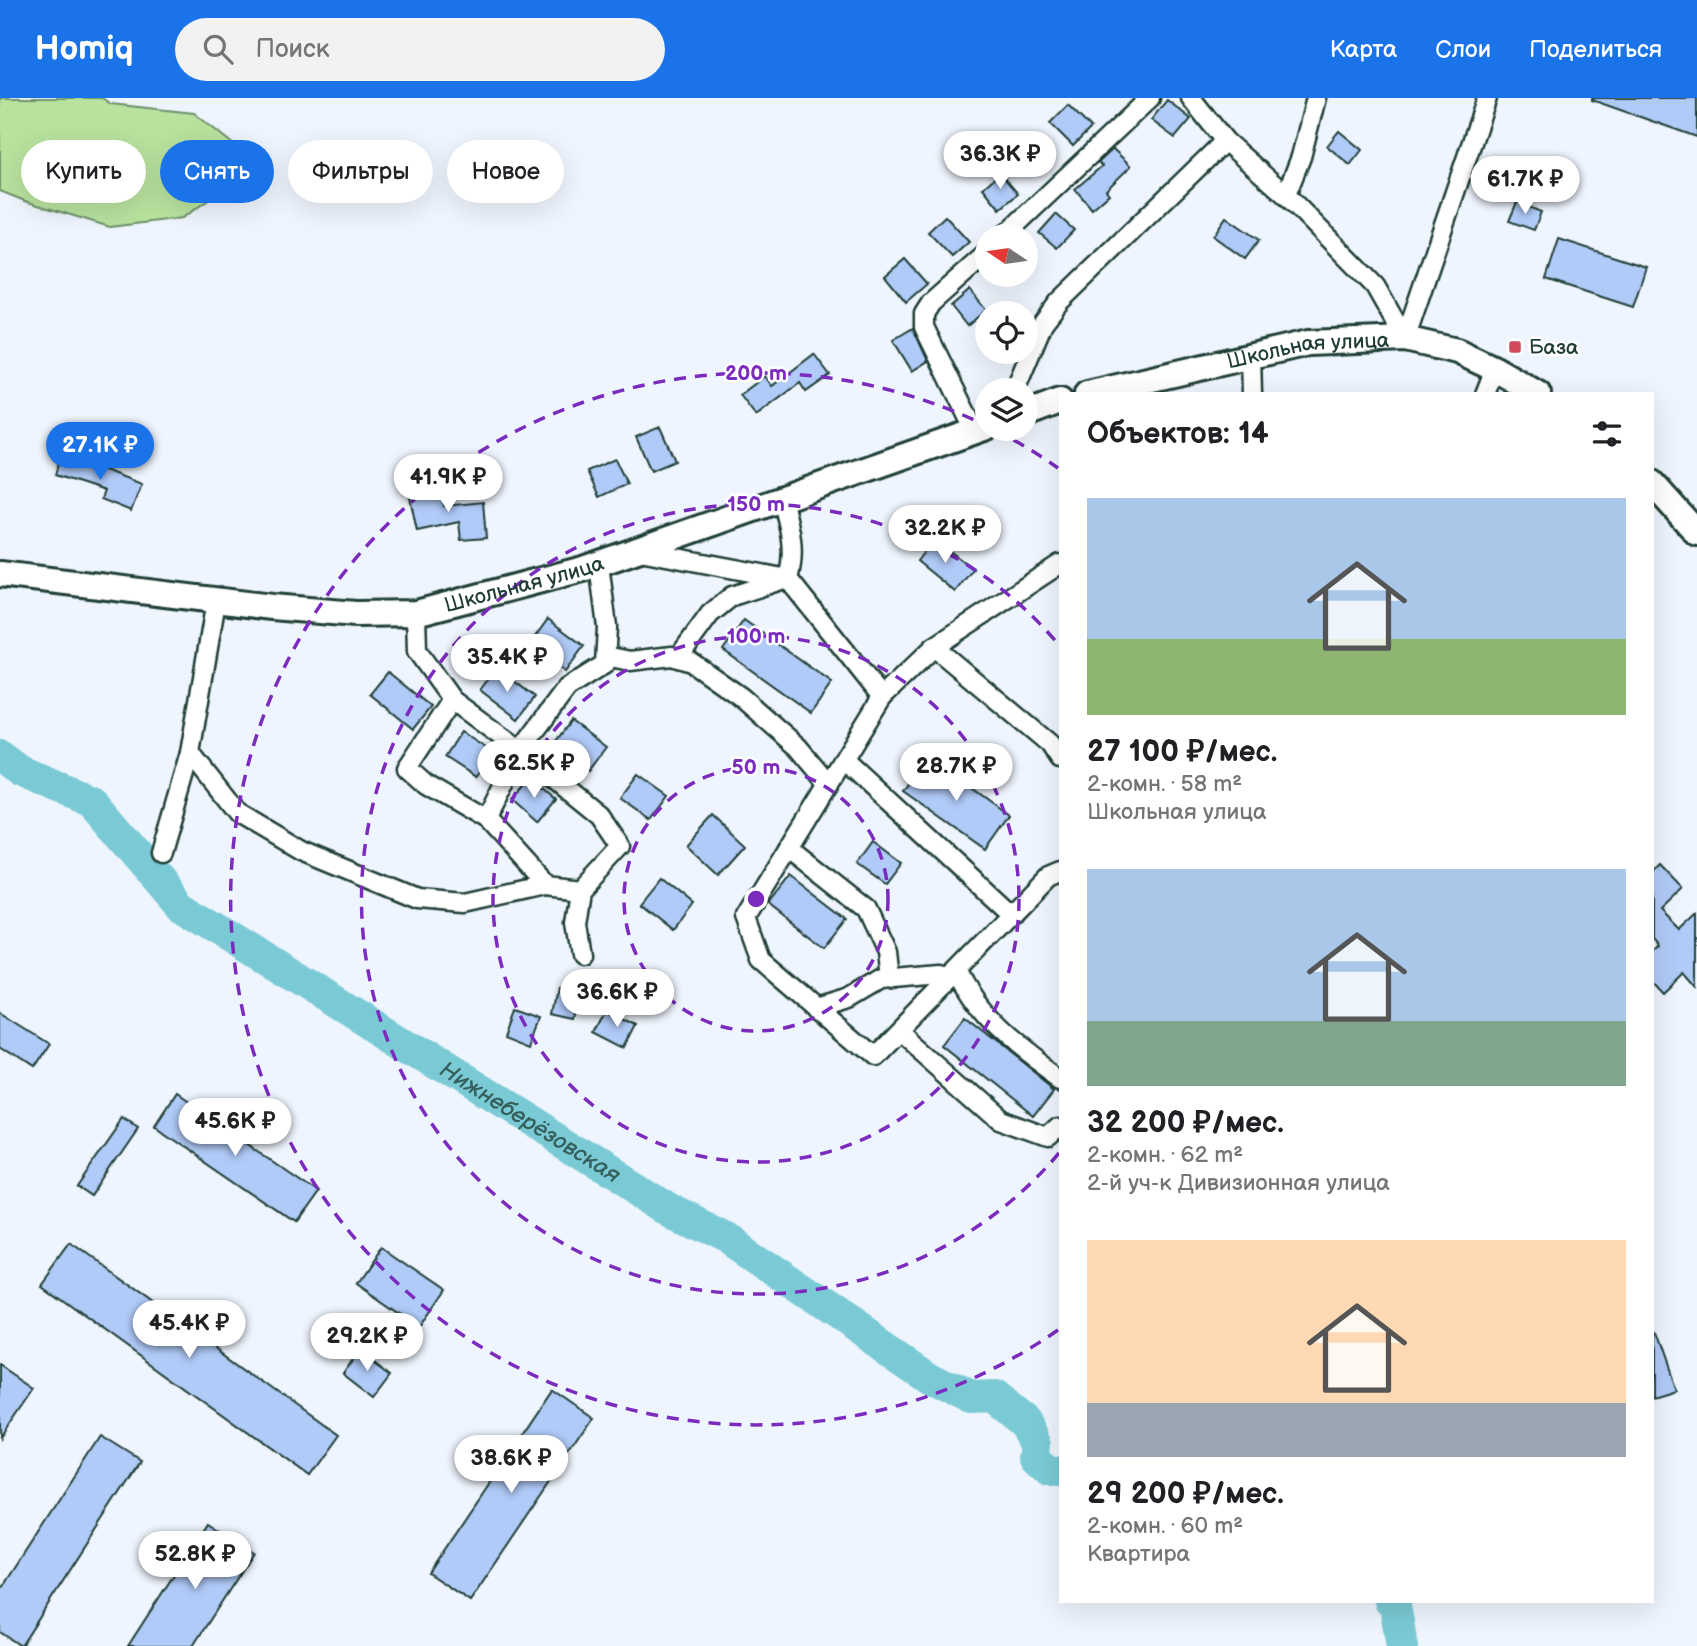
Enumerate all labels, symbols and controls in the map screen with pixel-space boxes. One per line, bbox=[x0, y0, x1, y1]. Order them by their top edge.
search box bbox=[175, 18, 665, 81]
text: Homiq bbox=[35, 29, 133, 69]
icon: search bbox=[199, 30, 237, 68]
text: Поиск bbox=[255, 34, 330, 65]
text: Карта bbox=[1330, 35, 1397, 64]
text: Слои bbox=[1435, 35, 1491, 64]
text: Поделиться bbox=[1529, 35, 1662, 64]
pin: 36.3K ₽ bbox=[935, 132, 1065, 191]
chip: Купить bbox=[21, 140, 146, 203]
chip: Снять bbox=[160, 140, 274, 203]
chip: Фильтры bbox=[288, 140, 433, 203]
chip: Новое bbox=[447, 140, 564, 203]
text: 36.3K ₽ bbox=[959, 140, 1041, 168]
pin: 61.7K ₽ bbox=[1460, 156, 1590, 216]
text: 61.7K ₽ bbox=[1487, 165, 1563, 193]
north arrow bbox=[975, 224, 1038, 287]
map controls bbox=[975, 224, 1038, 441]
button: locate bbox=[975, 301, 1038, 364]
street label: Школьная улица bbox=[1224, 327, 1390, 374]
place label: База bbox=[1529, 335, 1579, 360]
marker: База bbox=[1507, 339, 1523, 355]
text: 200 m bbox=[725, 361, 787, 386]
button: layers bbox=[975, 378, 1038, 441]
icon: filters bbox=[1588, 415, 1626, 453]
text: Объектов: 14 bbox=[1087, 416, 1269, 452]
pin: 27.1K ₽ bbox=[35, 422, 165, 482]
text: 27.1K ₽ bbox=[62, 431, 138, 459]
pin: 41.9K ₽ bbox=[383, 454, 513, 514]
text: 41.9K ₽ bbox=[410, 463, 486, 491]
text: 150 m bbox=[727, 492, 785, 517]
pin: 32.2K ₽ bbox=[880, 505, 1010, 565]
text: 32.2K ₽ bbox=[904, 514, 986, 542]
icon: home bbox=[1294, 543, 1420, 669]
street label: Школьная улица bbox=[442, 550, 608, 618]
text: 100 m bbox=[727, 624, 785, 649]
pin: 35.4K ₽ bbox=[442, 634, 572, 694]
text: 35.4K ₽ bbox=[467, 643, 547, 671]
text: 27 100 ₽/мес. bbox=[1087, 734, 1277, 770]
pin: 62.5K ₽ bbox=[469, 740, 599, 800]
pin: 28.7K ₽ bbox=[891, 744, 1021, 803]
text: 62.5K ₽ bbox=[493, 749, 575, 777]
text: 28.7K ₽ bbox=[916, 752, 996, 780]
text: 50 m bbox=[732, 755, 780, 780]
text: 2-комн. · 58 m² bbox=[1087, 770, 1242, 798]
text: Школьная улица bbox=[1087, 798, 1267, 826]
centre of rings bbox=[744, 887, 768, 911]
icon: home bbox=[1294, 914, 1420, 1040]
pin: 36.6K ₽ bbox=[552, 970, 682, 1029]
text: 36.6K ₽ bbox=[576, 978, 658, 1006]
water label: Нижнеберёзовская bbox=[434, 1056, 626, 1190]
pin: 45.6K ₽ bbox=[170, 1098, 300, 1158]
text: 32 200 ₽/мес. bbox=[1087, 1105, 1284, 1141]
text: 45.6K ₽ bbox=[194, 1107, 276, 1135]
text: 2-комн. · 62 m² bbox=[1087, 1141, 1243, 1169]
text: 2-й уч-к Дивизионная улица bbox=[1087, 1169, 1390, 1197]
icon: home bbox=[1294, 1285, 1420, 1411]
pin: 45.4K ₽ bbox=[124, 1300, 254, 1360]
text: 45.4K ₽ bbox=[149, 1309, 229, 1337]
pin: 29.2K ₽ bbox=[302, 1314, 432, 1373]
text: 29.2K ₽ bbox=[326, 1322, 408, 1350]
pin: 38.6K ₽ bbox=[446, 1436, 576, 1495]
text: 38.6K ₽ bbox=[470, 1444, 552, 1472]
text: 29 200 ₽/мес. bbox=[1087, 1476, 1284, 1512]
text: 2-комн. · 60 m² bbox=[1087, 1512, 1243, 1540]
pin: 52.8K ₽ bbox=[130, 1532, 260, 1591]
text: 52.8K ₽ bbox=[154, 1540, 236, 1568]
text: Квартира bbox=[1087, 1540, 1190, 1568]

